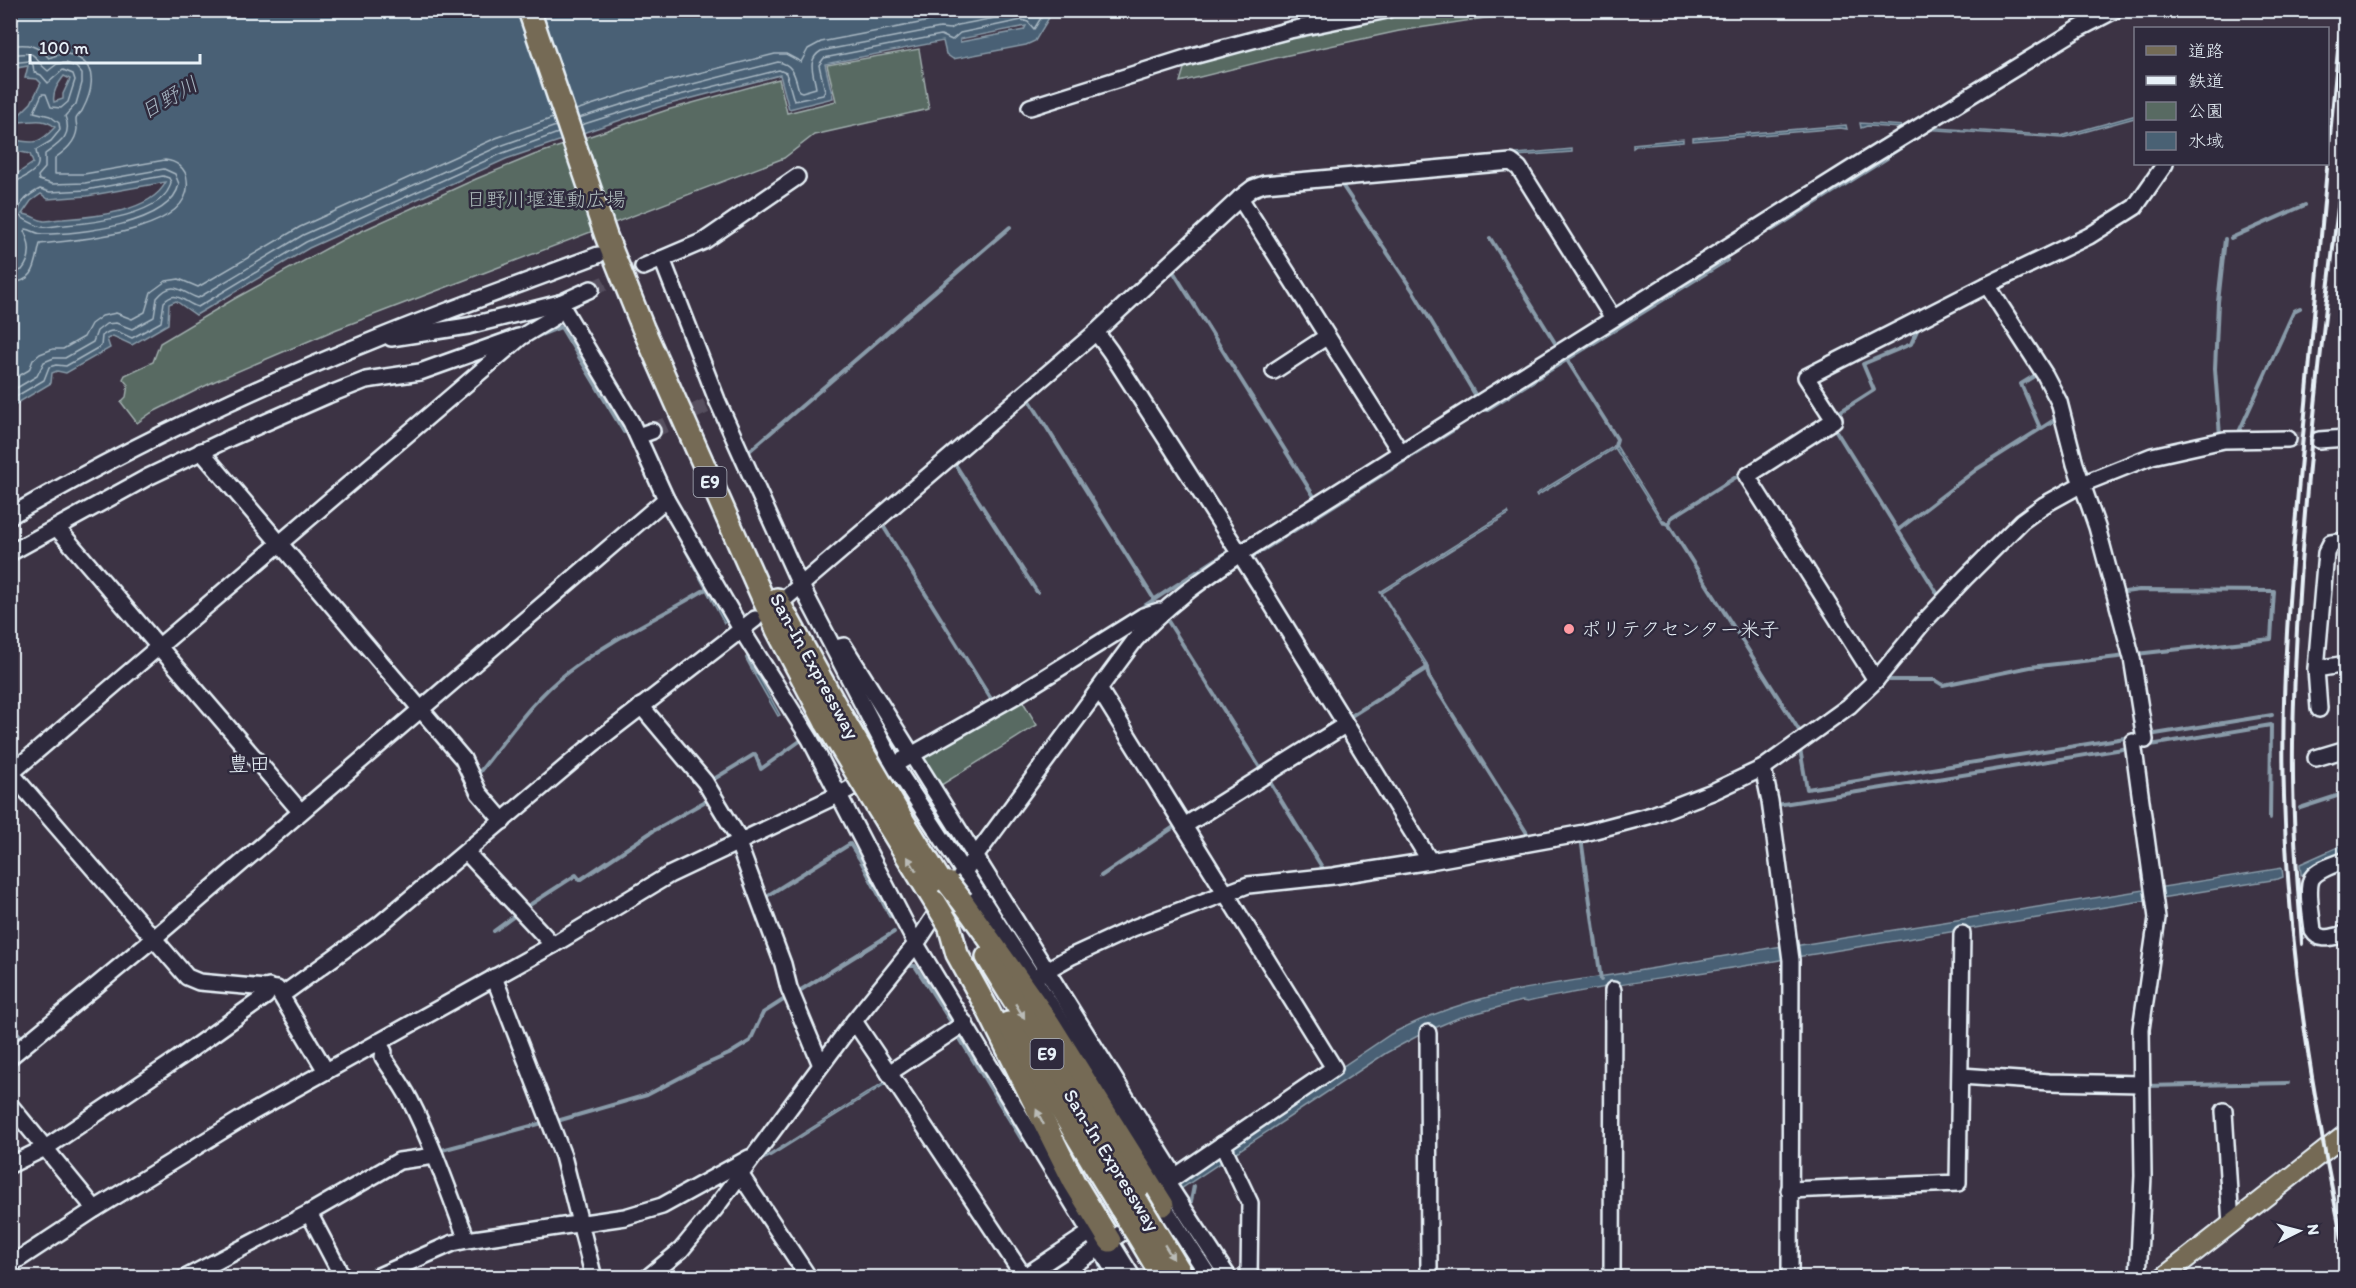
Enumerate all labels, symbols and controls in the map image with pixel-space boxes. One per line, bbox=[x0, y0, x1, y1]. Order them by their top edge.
scale bar bbox=[30, 27, 200, 65]
legend bbox=[2134, 27, 2329, 165]
text: 100 m bbox=[39, 37, 89, 59]
text: 道路 bbox=[2188, 40, 2224, 62]
text: 鉄道 bbox=[2188, 70, 2224, 92]
water label: 日野川 bbox=[135, 71, 202, 124]
text: 公園 bbox=[2188, 100, 2224, 122]
text: 水域 bbox=[2188, 130, 2224, 152]
park label: 日野川堰運動広場 bbox=[466, 187, 626, 211]
road number: E9 bbox=[694, 467, 726, 497]
street label: San-In Expressway bbox=[765, 589, 865, 744]
place label: ポリテクセンター米子 bbox=[1581, 617, 1779, 641]
marker: ポリテクセンター米子 bbox=[1562, 622, 1576, 636]
district label: 豊田 bbox=[228, 751, 270, 776]
one-way arrow bbox=[906, 856, 917, 872]
one-way arrow bbox=[1015, 1003, 1026, 1019]
road number: E9 bbox=[1030, 1039, 1064, 1069]
street label: San-In Expressway bbox=[1059, 1084, 1166, 1236]
one-way arrow bbox=[1036, 1108, 1045, 1125]
north arrow bbox=[2269, 1201, 2329, 1261]
text: N bbox=[2303, 1223, 2323, 1236]
one-way arrow bbox=[1163, 1244, 1174, 1260]

